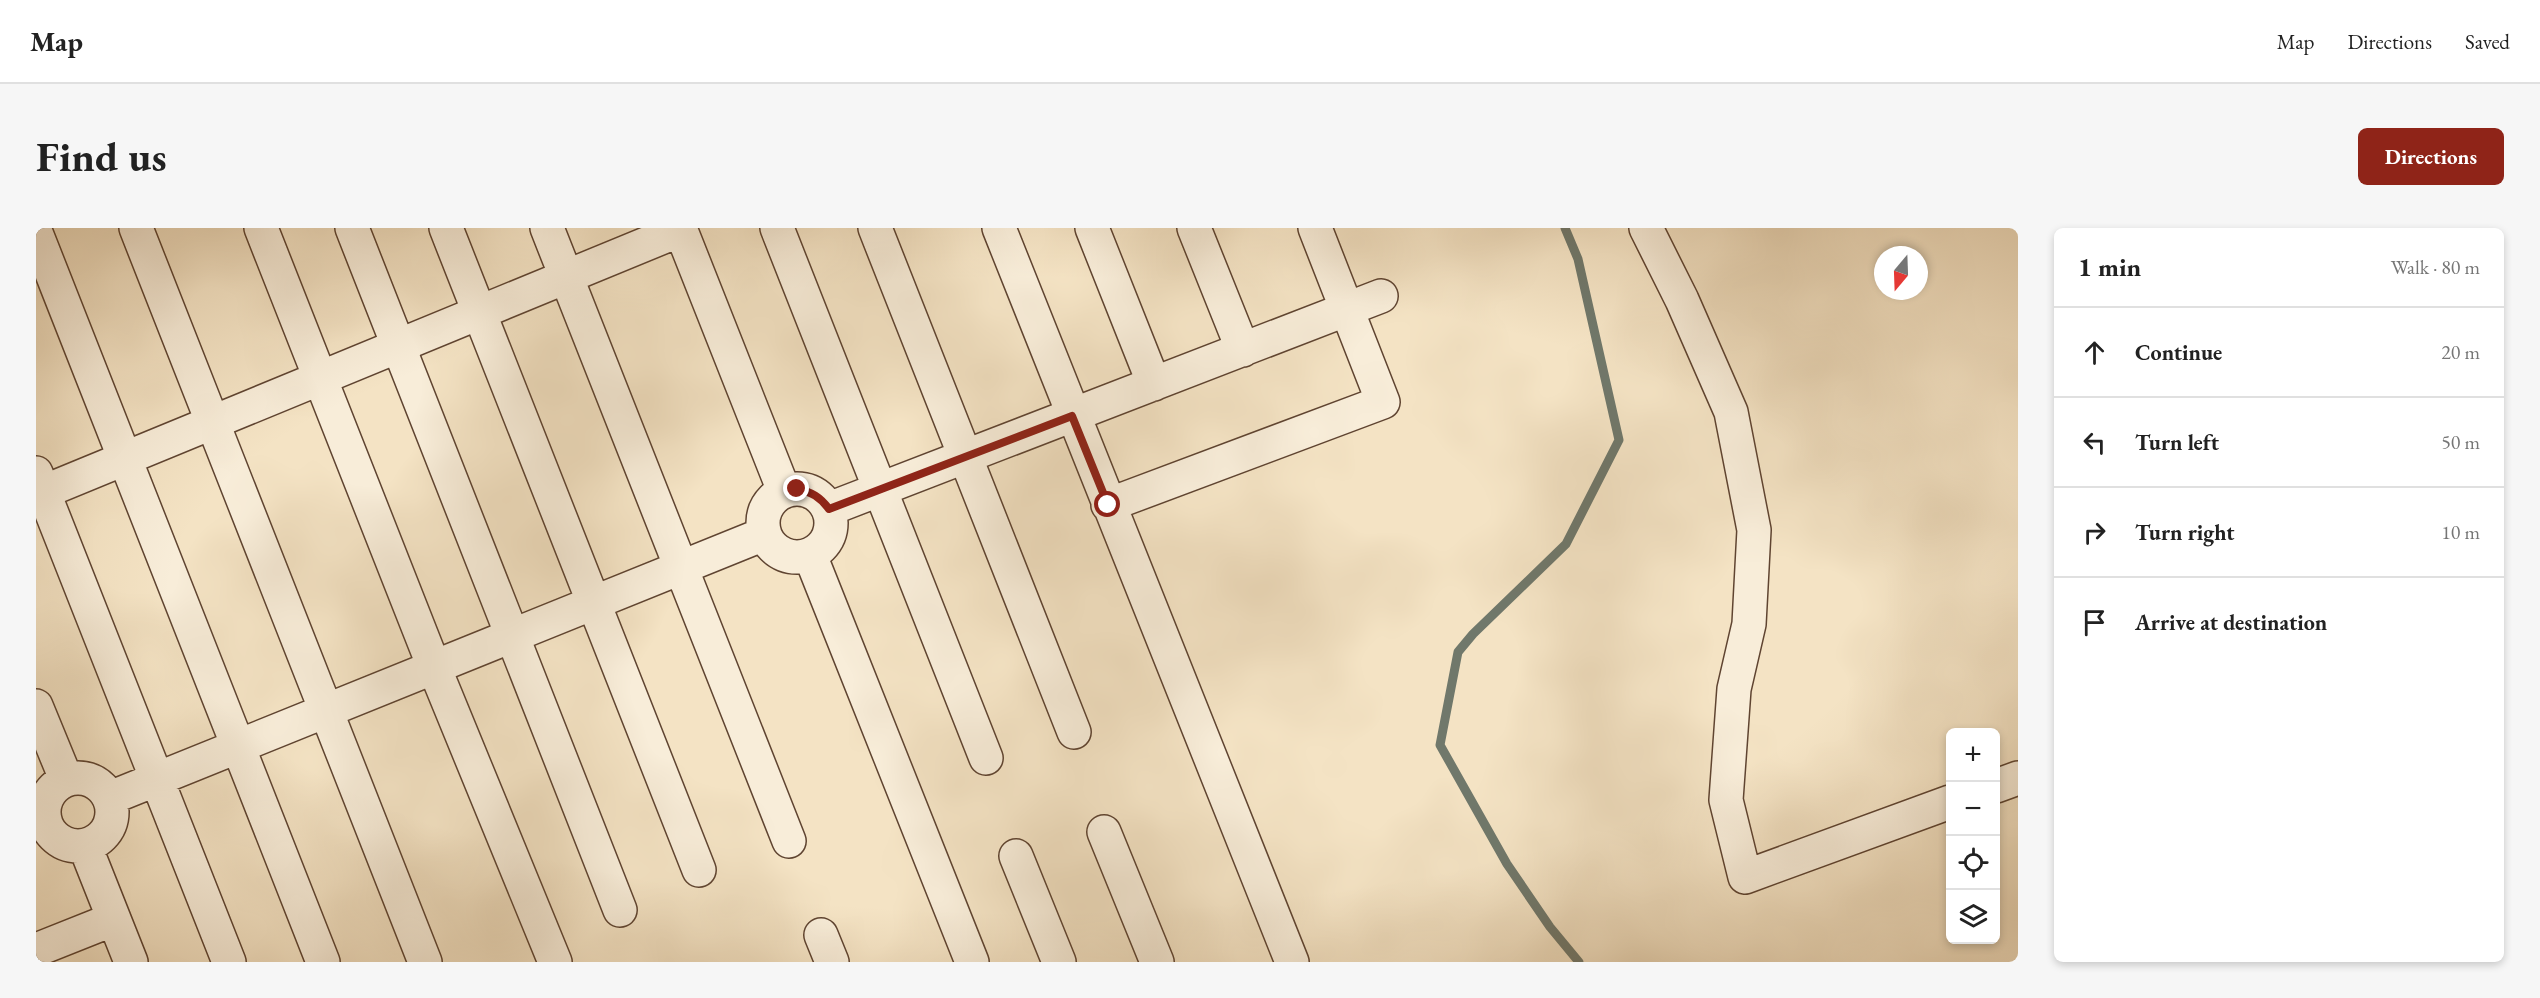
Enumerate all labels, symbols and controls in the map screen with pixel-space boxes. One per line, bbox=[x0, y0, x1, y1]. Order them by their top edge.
text: Map bbox=[30, 23, 83, 59]
text: Map bbox=[2277, 28, 2314, 55]
text: Directions bbox=[2347, 28, 2432, 55]
text: Saved bbox=[2465, 28, 2510, 55]
button: Directions bbox=[2358, 128, 2504, 185]
text: Find us bbox=[36, 129, 167, 184]
north arrow bbox=[1874, 246, 1928, 300]
text: 1 min bbox=[2078, 250, 2141, 284]
text: Walk · 80 m bbox=[2391, 254, 2480, 280]
icon: ahead bbox=[2078, 336, 2111, 369]
text: Continue bbox=[2135, 338, 2222, 367]
text: 20 m bbox=[2441, 339, 2480, 365]
icon: left bbox=[2078, 426, 2111, 459]
text: Turn left bbox=[2135, 428, 2219, 457]
text: 50 m bbox=[2441, 429, 2480, 455]
route end bbox=[783, 475, 809, 501]
route start bbox=[1094, 491, 1120, 517]
icon: right bbox=[2078, 516, 2111, 549]
text: Turn right bbox=[2135, 518, 2234, 547]
text: 10 m bbox=[2441, 519, 2480, 545]
icon: arrive bbox=[2078, 606, 2111, 639]
text: Arrive at destination bbox=[2135, 608, 2327, 637]
map controls bbox=[1946, 728, 2000, 944]
button: + bbox=[1946, 728, 2000, 782]
button: − bbox=[1946, 782, 2000, 836]
button: locate bbox=[1946, 836, 2000, 890]
button: layers bbox=[1946, 890, 2000, 944]

